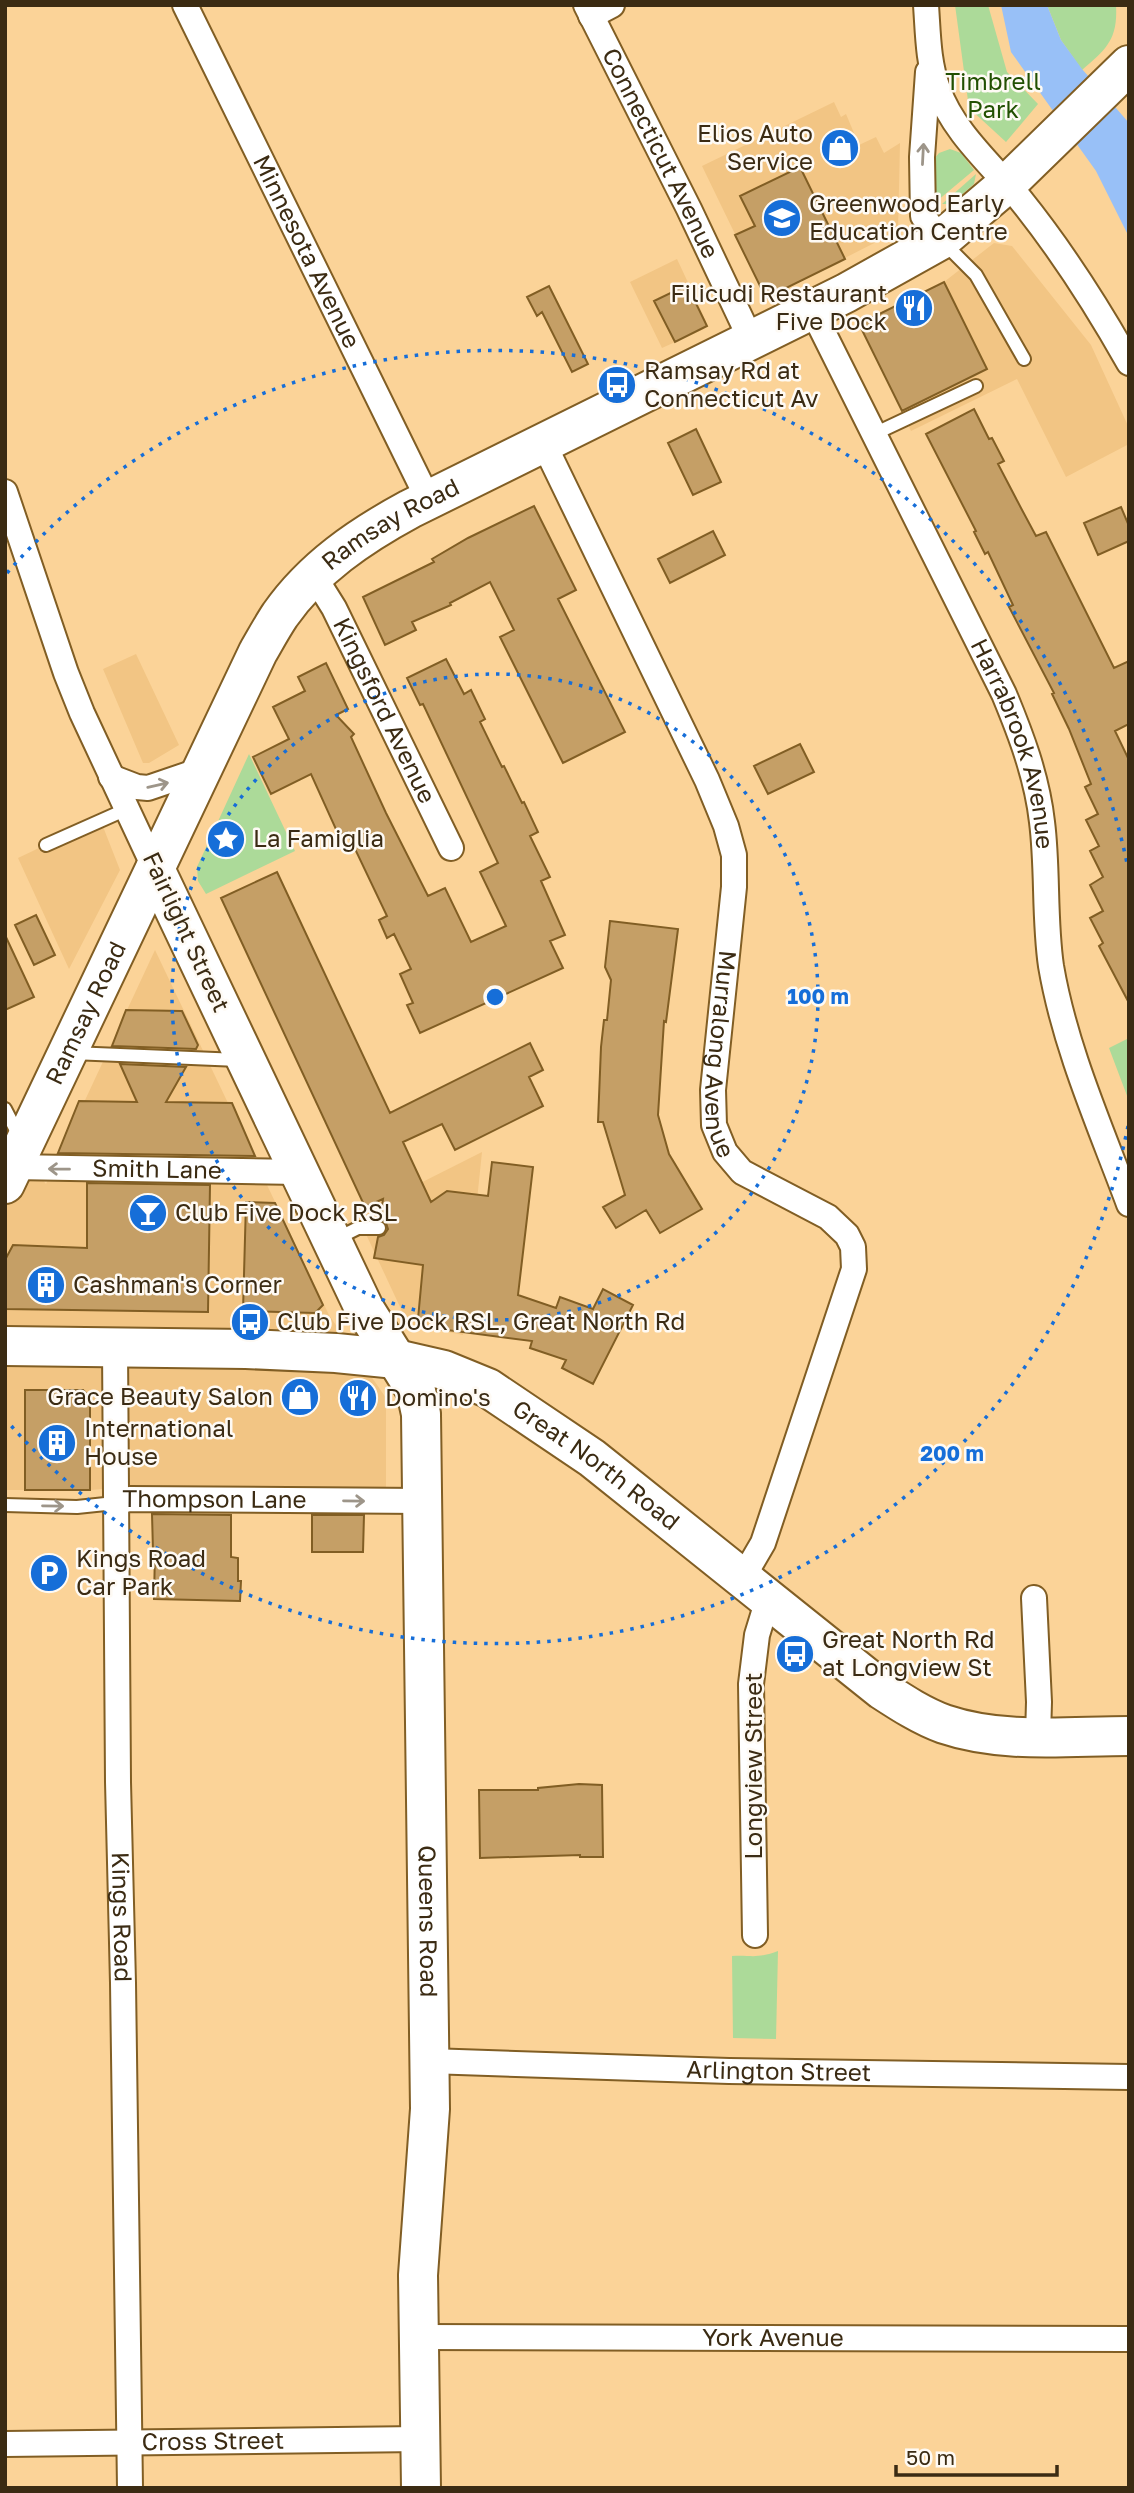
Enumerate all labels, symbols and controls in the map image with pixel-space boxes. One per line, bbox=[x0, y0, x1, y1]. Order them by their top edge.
street label: Connecticut Avenue bbox=[597, 43, 726, 263]
park label: Timbrell Park bbox=[945, 66, 1041, 123]
place label: Elios Auto Service bbox=[697, 118, 813, 175]
shop icon: Elios Auto Service bbox=[819, 127, 861, 169]
one-way arrow bbox=[916, 143, 929, 166]
street label: Minnesota Avenue bbox=[248, 150, 367, 352]
place label: Greenwood Early Education Centre bbox=[809, 188, 1008, 245]
school or university icon: Greenwood Early Education Centre bbox=[761, 197, 803, 239]
place label: Filicudi Restaurant Five Dock bbox=[670, 278, 887, 335]
restaurant icon: Filicudi Restaurant Five Dock bbox=[893, 287, 935, 329]
place label: Ramsay Rd at Connecticut Av bbox=[644, 355, 819, 412]
bus stop icon: Ramsay Rd at Connecticut Av bbox=[596, 364, 638, 406]
street label: Ramsay Road bbox=[315, 471, 463, 575]
street label: Kingsford Avenue bbox=[328, 613, 443, 808]
street label: Harrabrook Avenue bbox=[966, 633, 1060, 850]
one-way arrow bbox=[146, 778, 169, 791]
place icon: La Famiglia bbox=[205, 818, 247, 860]
place label: La Famiglia bbox=[253, 823, 384, 852]
street label: Fairlight Street bbox=[138, 847, 237, 1016]
street label: Ramsay Road bbox=[38, 936, 131, 1089]
street label: Murralong Avenue bbox=[700, 949, 743, 1161]
text: 100 m bbox=[787, 983, 849, 1009]
centre of rings bbox=[483, 985, 507, 1009]
street label: Smith Lane bbox=[92, 1152, 222, 1184]
one-way arrow bbox=[48, 1162, 71, 1176]
bar icon: Club Five Dock RSL bbox=[127, 1192, 169, 1234]
place label: Club Five Dock RSL bbox=[175, 1197, 397, 1226]
building icon: Cashman's Corner bbox=[25, 1264, 67, 1306]
place label: Cashman's Corner bbox=[73, 1269, 282, 1298]
bus stop icon: Club Five Dock RSL, Great North Rd bbox=[229, 1301, 271, 1343]
place label: Club Five Dock RSL, Great North Rd bbox=[277, 1306, 685, 1335]
shop icon: Grace Beauty Salon bbox=[279, 1376, 321, 1418]
restaurant icon: Domino's bbox=[337, 1377, 379, 1419]
place label: Grace Beauty Salon bbox=[47, 1381, 273, 1410]
place label: Domino's bbox=[385, 1382, 491, 1411]
street label: Great North Road bbox=[508, 1393, 686, 1535]
place label: International House bbox=[84, 1413, 233, 1470]
building icon: International House bbox=[36, 1422, 78, 1464]
text: 200 m bbox=[920, 1440, 984, 1466]
street label: Thompson Lane bbox=[122, 1483, 307, 1513]
one-way arrow bbox=[342, 1494, 365, 1508]
one-way arrow bbox=[41, 1499, 64, 1513]
place label: Kings Road Car Park bbox=[76, 1543, 206, 1600]
parking icon: Kings Road Car Park bbox=[28, 1552, 70, 1594]
place label: Great North Rd at Longview St bbox=[822, 1624, 995, 1681]
bus stop icon: Great North Rd at Longview St bbox=[774, 1633, 816, 1675]
street label: Longview Street bbox=[738, 1672, 767, 1860]
street label: Queens Road bbox=[414, 1845, 445, 1998]
street label: Kings Road bbox=[107, 1852, 139, 1982]
street label: Arlington Street bbox=[686, 2054, 872, 2086]
street label: York Avenue bbox=[702, 2322, 844, 2351]
street label: Cross Street bbox=[142, 2425, 284, 2455]
scale bar bbox=[896, 2434, 1057, 2478]
text: 50 m bbox=[906, 2444, 955, 2470]

